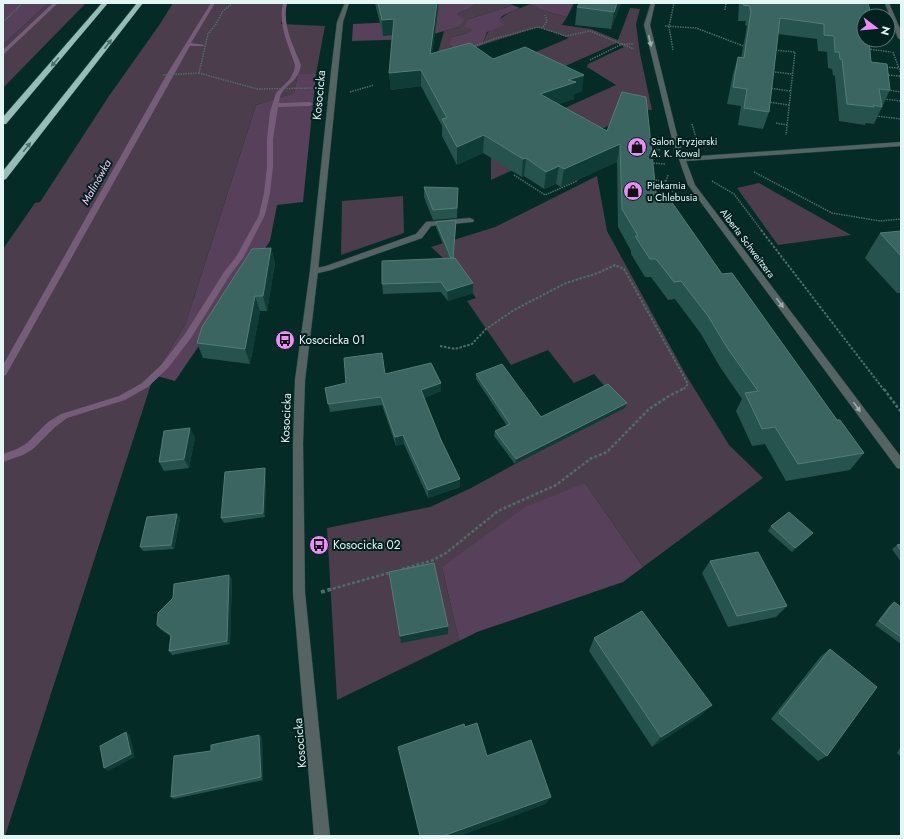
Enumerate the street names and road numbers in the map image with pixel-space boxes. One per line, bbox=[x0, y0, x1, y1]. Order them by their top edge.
street label: Kosocicka bbox=[308, 69, 330, 121]
street label: Alberta Schweitzera bbox=[716, 205, 779, 281]
street label: Kosocicka bbox=[276, 392, 296, 443]
street label: Kosocicka bbox=[289, 717, 311, 769]

